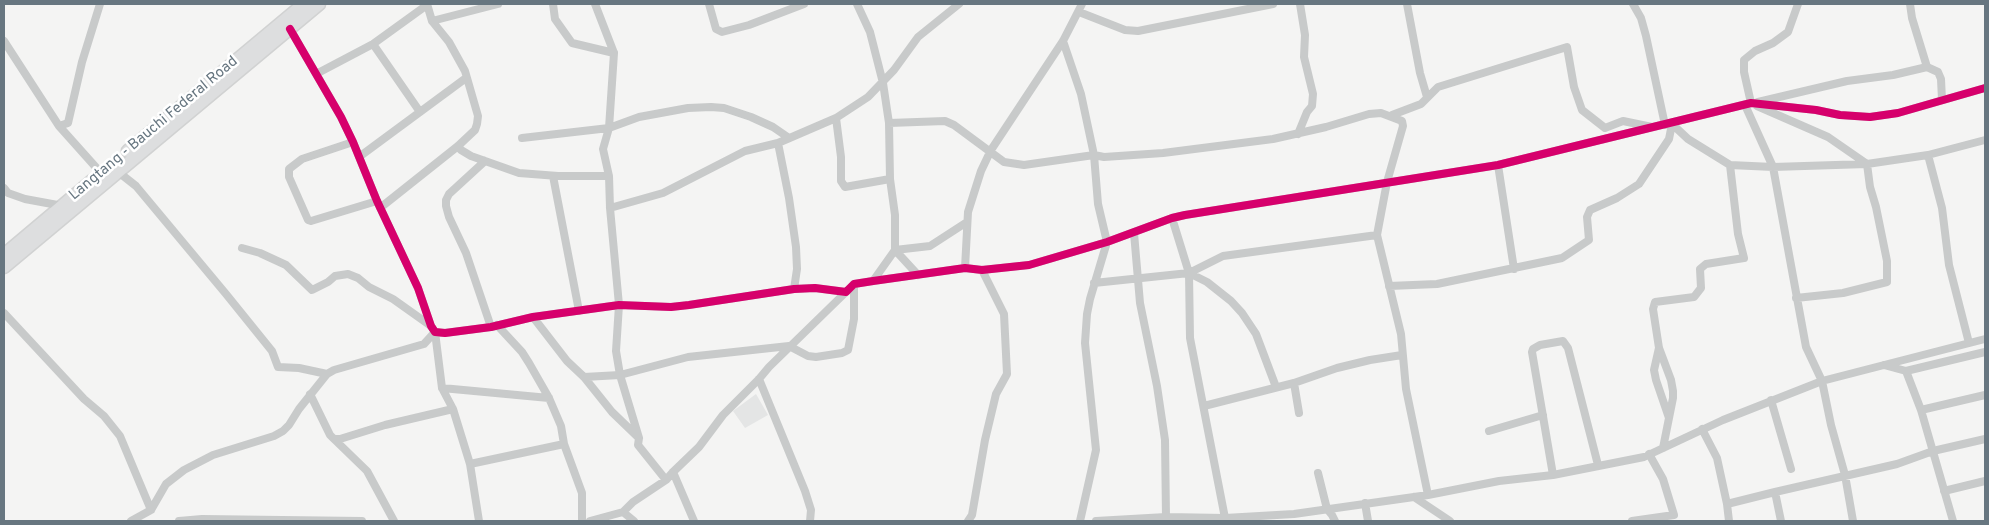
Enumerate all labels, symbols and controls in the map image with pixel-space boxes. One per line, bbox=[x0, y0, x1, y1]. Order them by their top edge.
street label: Langtang - Bauchi Federal Road bbox=[66, 53, 242, 205]

